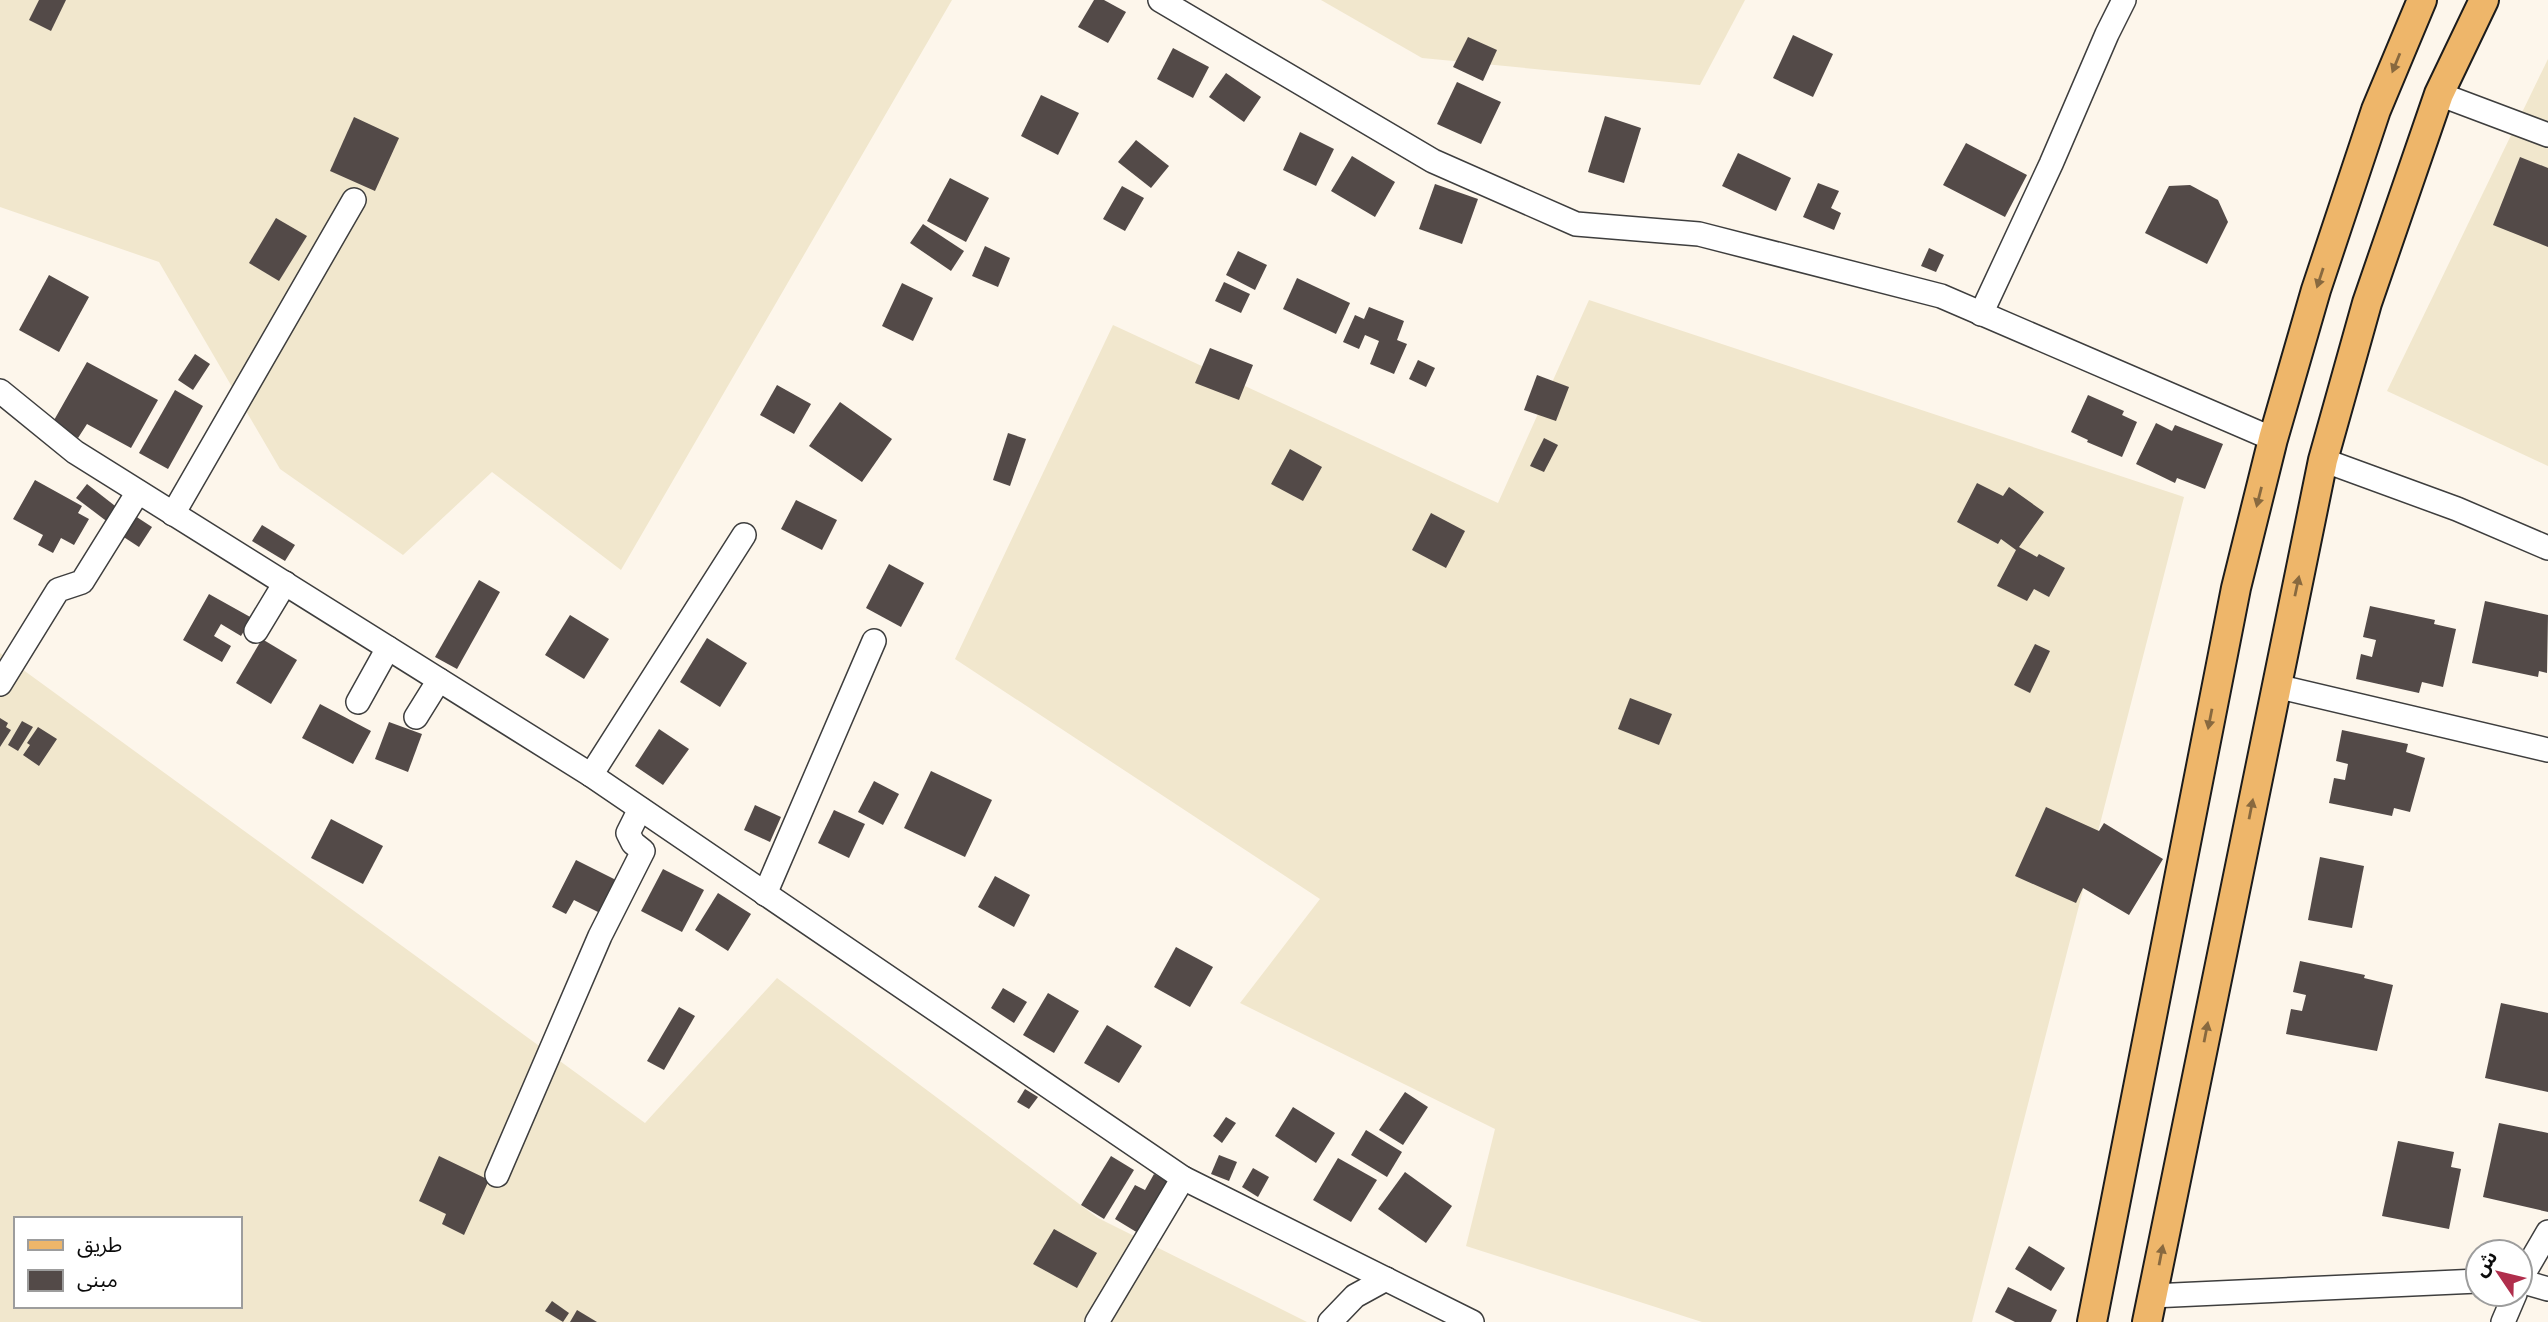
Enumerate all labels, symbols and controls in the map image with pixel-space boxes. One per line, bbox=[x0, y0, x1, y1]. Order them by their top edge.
one-way arrow bbox=[2390, 53, 2401, 74]
one-way arrow bbox=[2315, 267, 2325, 288]
one-way arrow bbox=[2253, 486, 2264, 508]
one-way arrow bbox=[2291, 575, 2302, 597]
one-way arrow bbox=[2205, 708, 2216, 730]
one-way arrow bbox=[2246, 798, 2257, 820]
one-way arrow bbox=[2201, 1021, 2212, 1043]
legend bbox=[14, 1217, 242, 1308]
text: طريق bbox=[77, 1233, 122, 1258]
north arrow bbox=[2464, 1238, 2534, 1308]
one-way arrow bbox=[2155, 1244, 2166, 1266]
text: ش bbox=[2469, 1247, 2502, 1280]
text: مبنى bbox=[77, 1268, 118, 1292]

